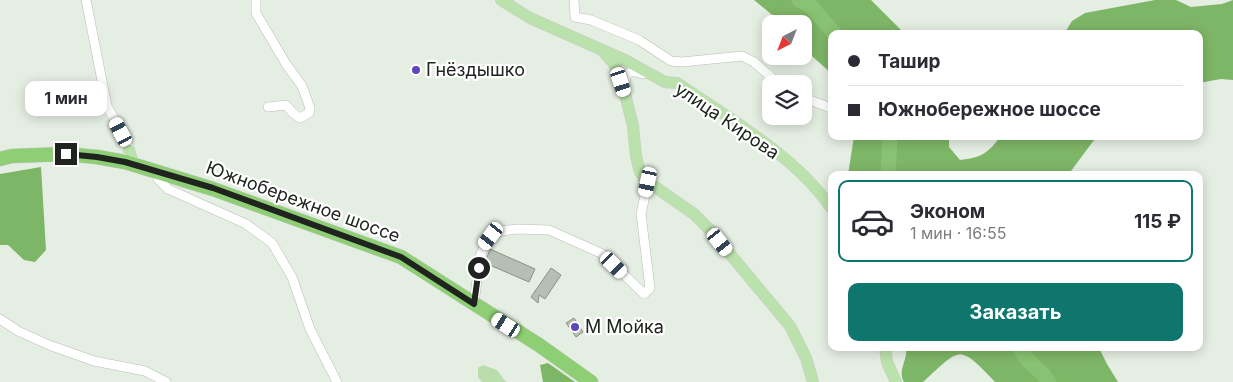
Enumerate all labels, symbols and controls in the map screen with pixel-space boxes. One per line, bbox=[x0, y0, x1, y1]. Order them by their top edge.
north arrow bbox=[762, 15, 812, 65]
map controls bbox=[762, 15, 812, 125]
text: Ташир bbox=[878, 50, 940, 73]
place label: Гнёздышко bbox=[426, 59, 525, 80]
marker: Гнёздышко bbox=[410, 64, 422, 76]
car bbox=[609, 65, 632, 99]
button: layers bbox=[762, 75, 812, 125]
street label: улица Кирова bbox=[671, 78, 783, 163]
callout: 1 мин bbox=[25, 82, 107, 116]
text: 1 мин bbox=[44, 88, 88, 108]
text: Южнобережное шоссе bbox=[878, 98, 1101, 121]
car bbox=[107, 115, 134, 149]
route end bbox=[55, 143, 77, 165]
street label: Южнобережное шоссе bbox=[203, 157, 403, 246]
car bbox=[637, 166, 658, 198]
icon: car bbox=[850, 199, 895, 244]
text: Эконом bbox=[910, 200, 985, 223]
text: 115 ₽ bbox=[1134, 210, 1181, 233]
car bbox=[475, 220, 506, 252]
text: 1 мин · 16:55 bbox=[910, 223, 1006, 243]
car bbox=[704, 226, 735, 258]
car bbox=[598, 249, 629, 281]
route start bbox=[468, 257, 490, 279]
button: Заказать bbox=[848, 283, 1183, 341]
car bbox=[489, 311, 522, 339]
place label: М Мойка bbox=[585, 316, 664, 337]
marker: М Мойка bbox=[569, 321, 581, 333]

